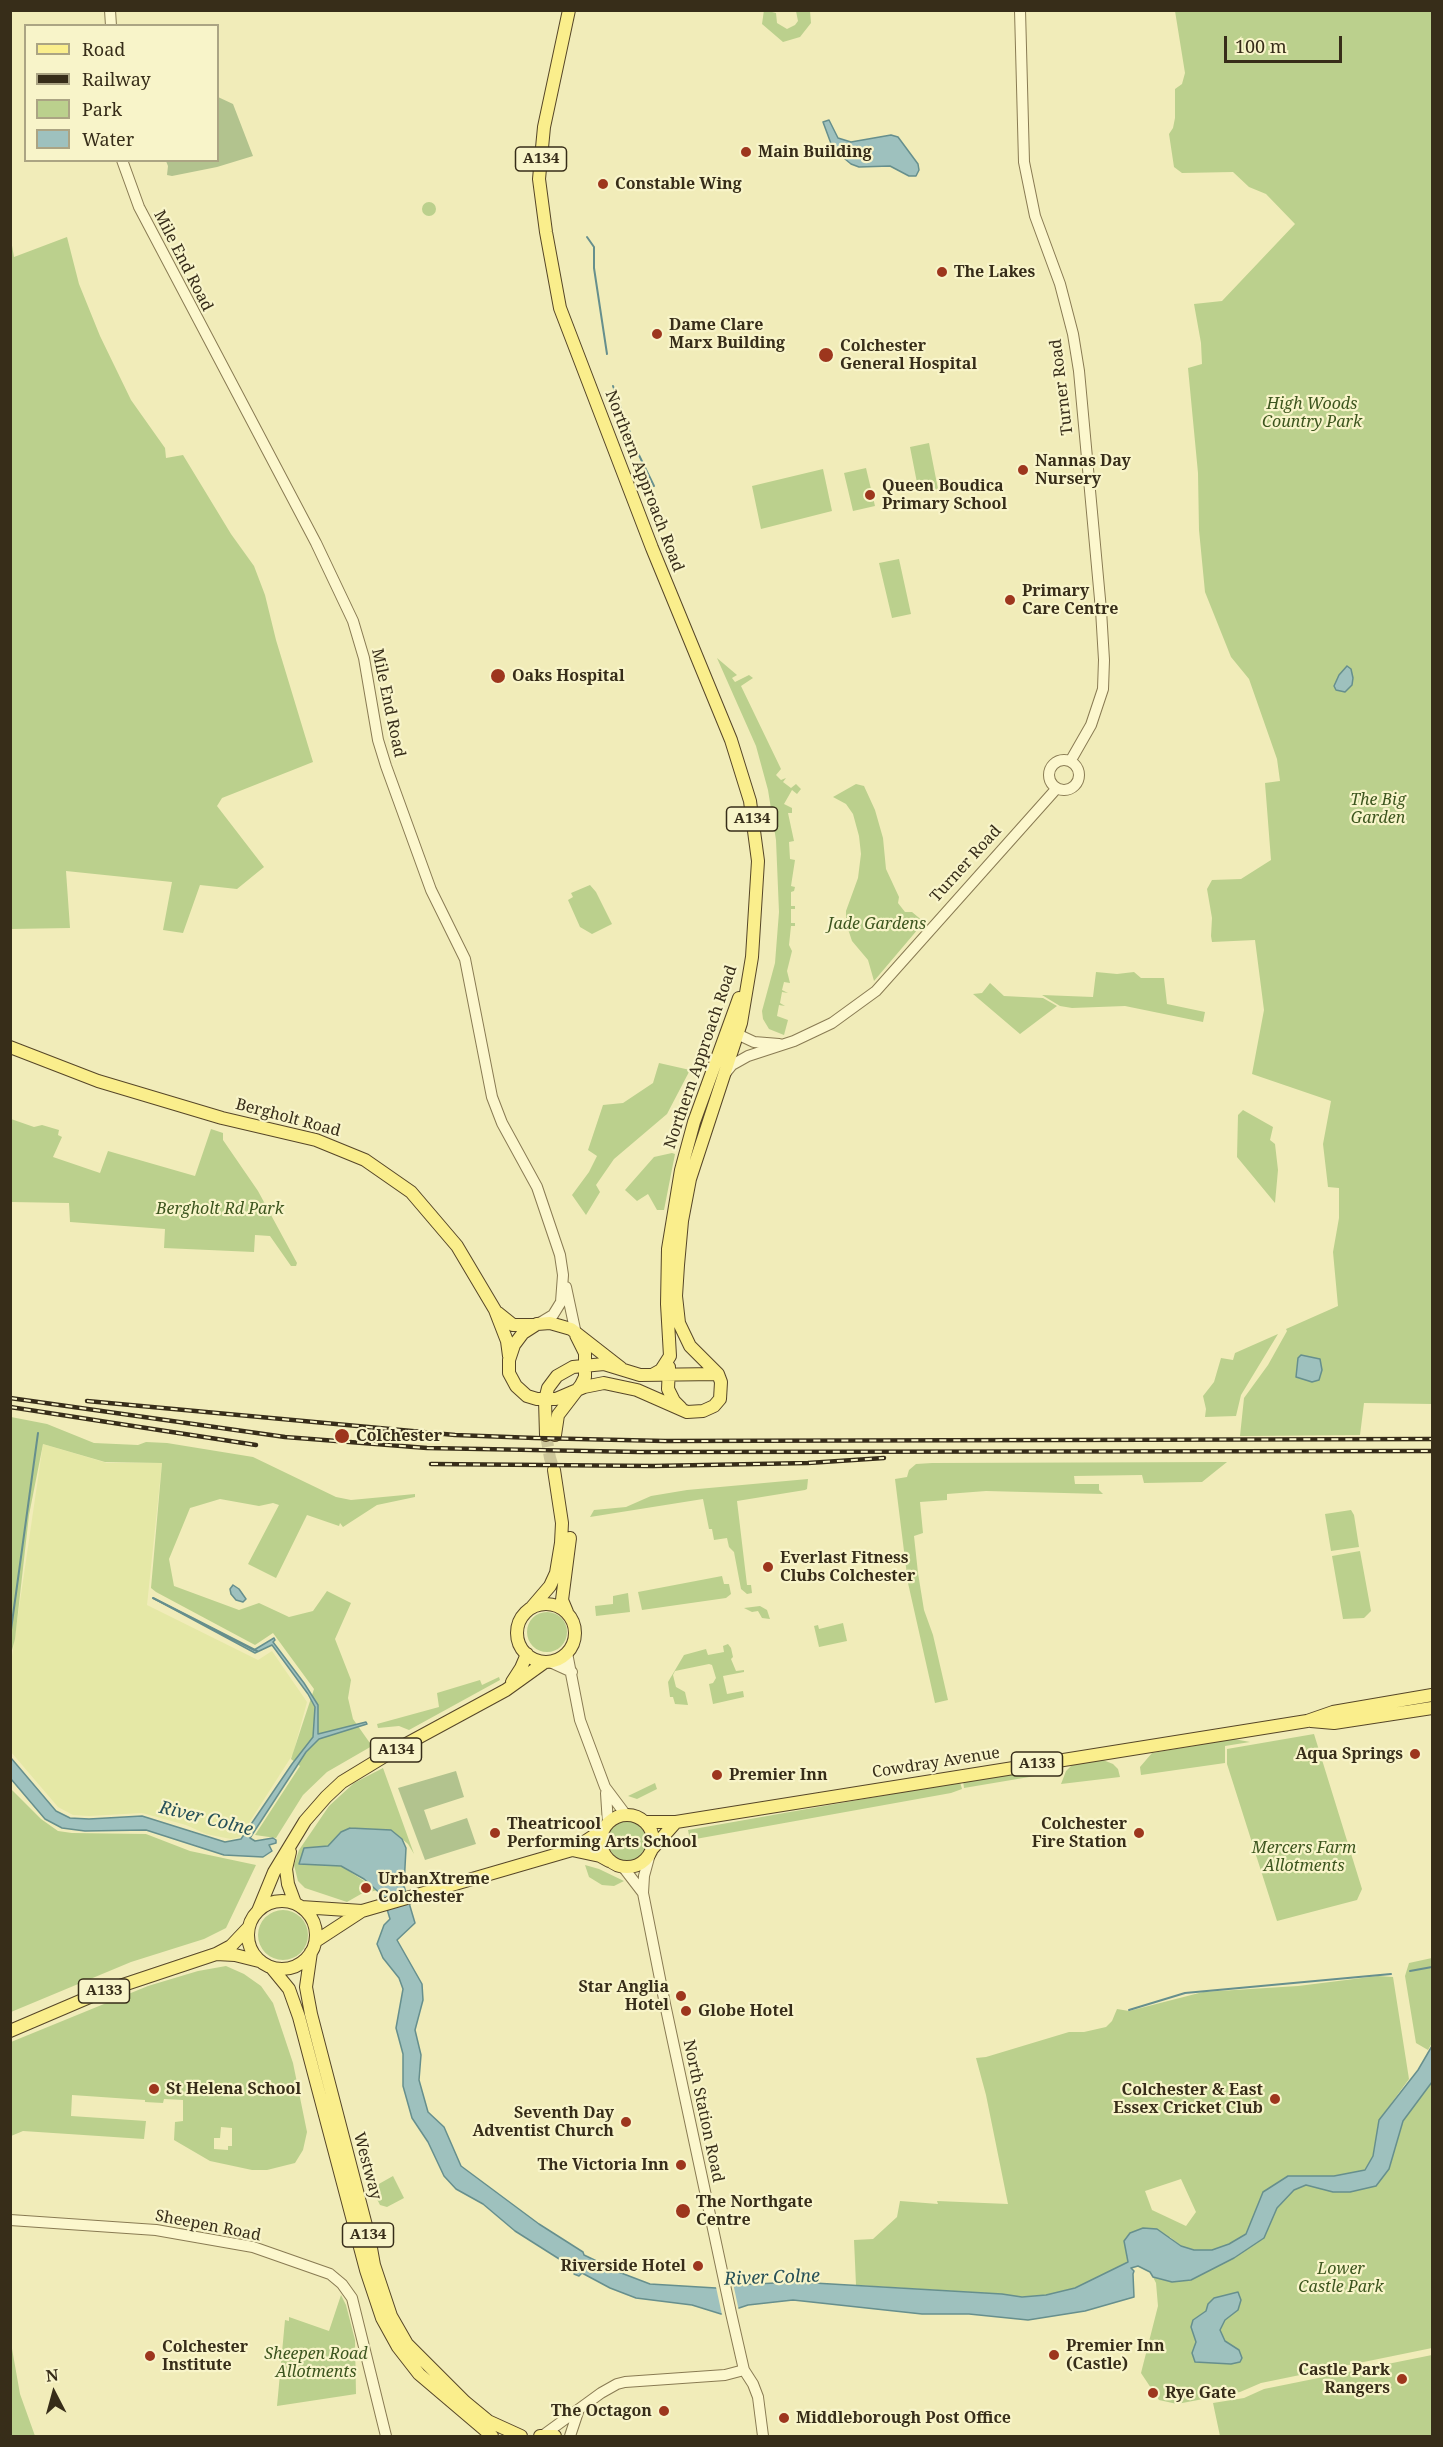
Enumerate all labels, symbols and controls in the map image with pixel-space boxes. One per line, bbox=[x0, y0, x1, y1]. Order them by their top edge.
legend bbox=[24, 24, 219, 162]
scale bar bbox=[1227, 24, 1346, 62]
text: 100 m bbox=[1235, 34, 1287, 58]
text: Road bbox=[82, 37, 125, 61]
text: Railway bbox=[82, 67, 151, 91]
text: Park bbox=[82, 97, 122, 121]
text: Water bbox=[82, 127, 134, 151]
place label: Main Building bbox=[758, 142, 872, 162]
marker: Main Building bbox=[739, 145, 753, 159]
road number: A134 bbox=[516, 147, 566, 171]
place label: Constable Wing bbox=[615, 174, 742, 194]
marker: Constable Wing bbox=[596, 177, 610, 191]
street label: Mile End Road bbox=[149, 207, 217, 315]
place label: The Lakes bbox=[954, 262, 1035, 282]
marker: The Lakes bbox=[935, 265, 949, 279]
place label: Dame Clare Marx Building bbox=[669, 315, 785, 353]
marker: Dame Clare Marx Building bbox=[650, 327, 664, 341]
place label: Colchester General Hospital bbox=[840, 336, 977, 374]
street label: Turner Road bbox=[1047, 338, 1077, 436]
marker: Colchester General Hospital bbox=[817, 346, 835, 364]
street label: Northern Approach Road bbox=[600, 388, 688, 574]
park label: High Woods Country Park bbox=[1262, 394, 1362, 432]
place label: Nannas Day Nursery bbox=[1035, 451, 1131, 489]
marker: Nannas Day Nursery bbox=[1016, 463, 1030, 477]
place label: Queen Boudica Primary School bbox=[882, 476, 1007, 514]
marker: Queen Boudica Primary School bbox=[863, 488, 877, 502]
place label: Primary Care Centre bbox=[1022, 581, 1119, 619]
marker: Primary Care Centre bbox=[1003, 593, 1017, 607]
street label: Mile End Road bbox=[367, 647, 409, 759]
place label: Oaks Hospital bbox=[512, 666, 625, 686]
marker: Oaks Hospital bbox=[489, 667, 507, 685]
park label: The Big Garden bbox=[1350, 790, 1406, 828]
road number: A134 bbox=[726, 807, 777, 831]
street label: Turner Road bbox=[927, 822, 1005, 906]
park label: Jade Gardens bbox=[828, 914, 926, 934]
street label: Northern Approach Road bbox=[661, 963, 741, 1151]
street label: Bergholt Road bbox=[233, 1095, 343, 1141]
park label: Bergholt Rd Park bbox=[156, 1199, 284, 1219]
place label: Colchester bbox=[356, 1426, 442, 1446]
marker: Colchester bbox=[333, 1427, 351, 1445]
place label: Everlast Fitness Clubs Colchester bbox=[780, 1548, 915, 1586]
marker: Everlast Fitness Clubs Colchester bbox=[761, 1560, 775, 1574]
road number: A134 bbox=[370, 1738, 422, 1762]
street label: Cowdray Avenue bbox=[871, 1743, 1001, 1783]
place label: Aqua Springs bbox=[1296, 1744, 1403, 1764]
marker: Aqua Springs bbox=[1408, 1747, 1422, 1761]
road number: A133 bbox=[1012, 1752, 1062, 1776]
place label: Premier Inn bbox=[729, 1765, 828, 1785]
marker: Premier Inn bbox=[710, 1768, 724, 1782]
water label: River Colne bbox=[157, 1797, 255, 1841]
place label: Theatricool Performing Arts School bbox=[507, 1814, 697, 1852]
place label: Colchester Fire Station bbox=[1032, 1814, 1127, 1852]
marker: Theatricool Performing Arts School bbox=[488, 1826, 502, 1840]
marker: Colchester Fire Station bbox=[1132, 1826, 1146, 1840]
park label: Mercers Farm Allotments bbox=[1252, 1838, 1356, 1876]
place label: UrbanXtreme Colchester bbox=[378, 1869, 490, 1907]
marker: UrbanXtreme Colchester bbox=[359, 1881, 373, 1895]
place label: Star Anglia Hotel bbox=[579, 1977, 669, 2015]
road number: A133 bbox=[78, 1979, 130, 2003]
marker: Star Anglia Hotel bbox=[674, 1989, 688, 2003]
place label: Globe Hotel bbox=[698, 2001, 794, 2021]
marker: Globe Hotel bbox=[679, 2004, 693, 2018]
street label: North Station Road bbox=[679, 2038, 727, 2184]
place label: St Helena School bbox=[166, 2079, 301, 2099]
place label: Colchester & East Essex Cricket Club bbox=[1113, 2080, 1263, 2118]
marker: St Helena School bbox=[147, 2082, 161, 2096]
marker: Colchester & East Essex Cricket Club bbox=[1268, 2092, 1282, 2106]
place label: Seventh Day Adventist Church bbox=[472, 2103, 614, 2141]
marker: Seventh Day Adventist Church bbox=[619, 2115, 633, 2129]
street label: Westway bbox=[349, 2130, 385, 2202]
place label: The Victoria Inn bbox=[538, 2155, 669, 2175]
marker: The Victoria Inn bbox=[674, 2158, 688, 2172]
place label: The Northgate Centre bbox=[696, 2192, 813, 2230]
marker: The Northgate Centre bbox=[674, 2202, 692, 2220]
street label: Sheepen Road bbox=[153, 2206, 263, 2246]
road number: A134 bbox=[342, 2223, 394, 2247]
place label: Riverside Hotel bbox=[561, 2256, 686, 2276]
marker: Riverside Hotel bbox=[691, 2259, 705, 2273]
park label: Lower Castle Park bbox=[1298, 2259, 1384, 2297]
water label: River Colne bbox=[724, 2266, 820, 2290]
place label: Premier Inn (Castle) bbox=[1066, 2336, 1165, 2374]
place label: Colchester Institute bbox=[162, 2337, 248, 2375]
park label: Sheepen Road Allotments bbox=[264, 2344, 368, 2382]
marker: Premier Inn (Castle) bbox=[1047, 2348, 1061, 2362]
marker: Colchester Institute bbox=[143, 2349, 157, 2363]
place label: Castle Park Rangers bbox=[1298, 2360, 1390, 2398]
north arrow bbox=[24, 2363, 84, 2423]
text: N bbox=[45, 2364, 60, 2387]
marker: Castle Park Rangers bbox=[1395, 2372, 1409, 2386]
place label: Rye Gate bbox=[1165, 2383, 1236, 2403]
marker: Rye Gate bbox=[1146, 2386, 1160, 2400]
place label: The Octagon bbox=[551, 2401, 652, 2421]
marker: The Octagon bbox=[657, 2404, 671, 2418]
place label: Middleborough Post Office bbox=[796, 2408, 1011, 2428]
marker: Middleborough Post Office bbox=[777, 2411, 791, 2425]

